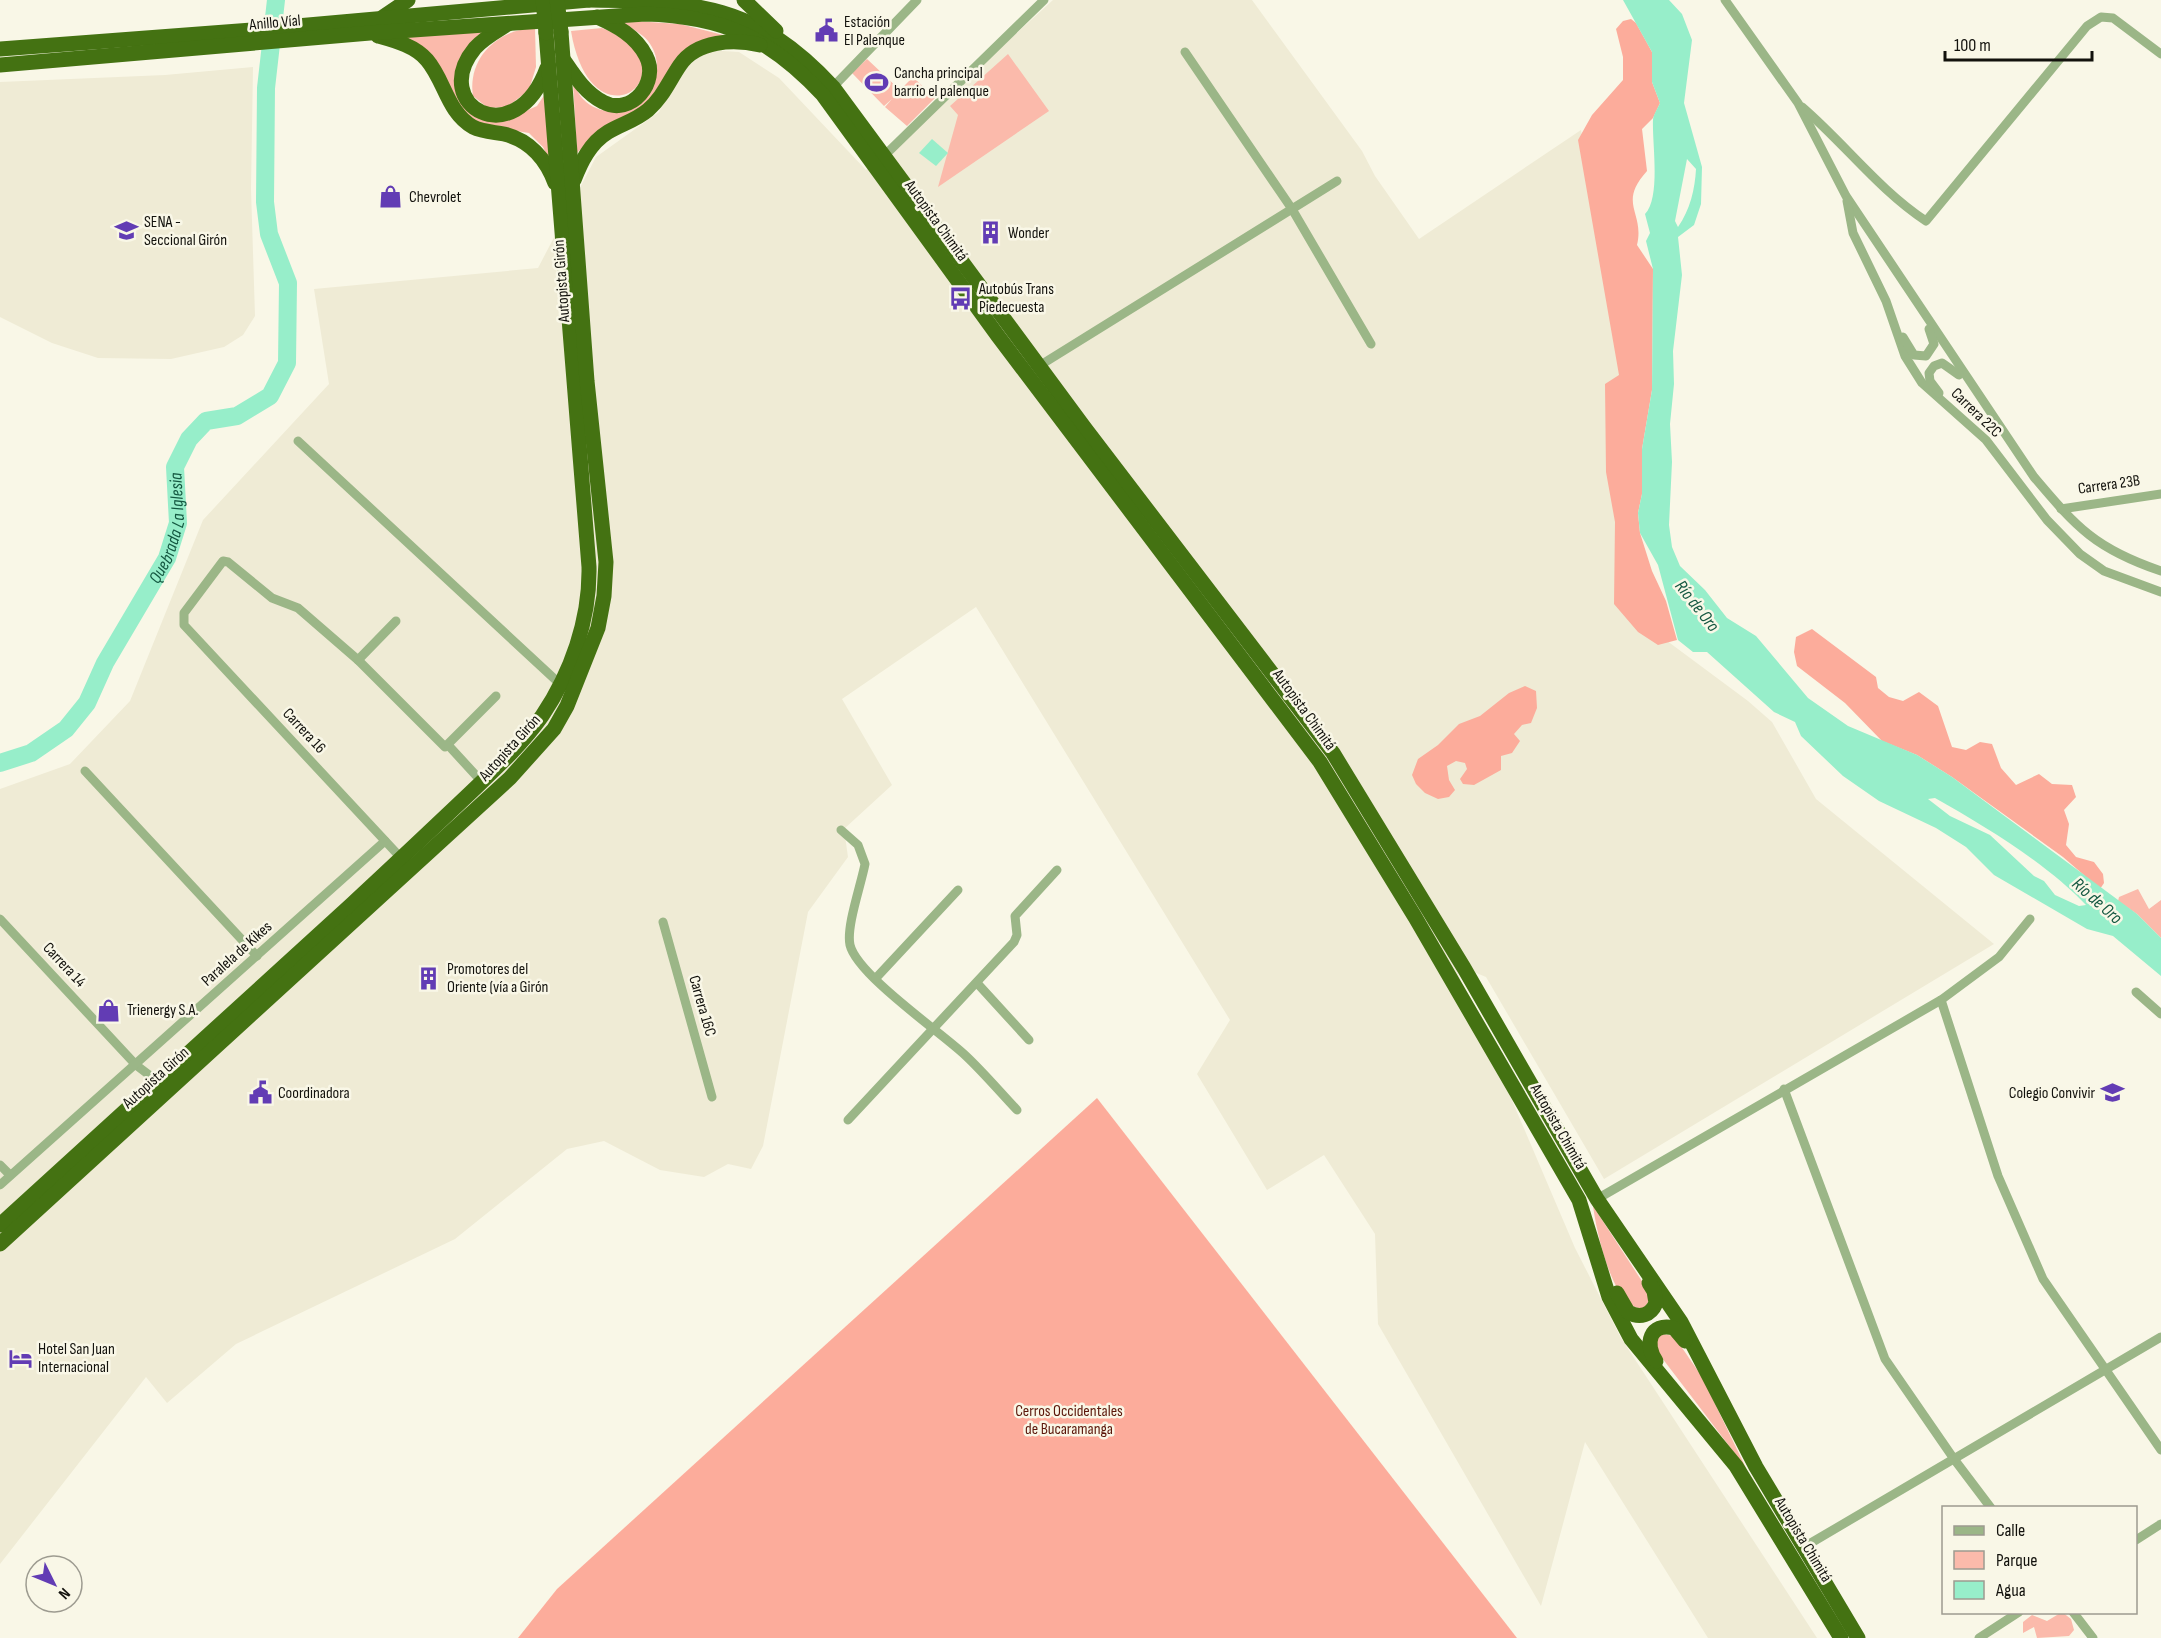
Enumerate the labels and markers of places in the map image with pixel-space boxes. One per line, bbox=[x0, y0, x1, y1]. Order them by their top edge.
place label: Estación El Palenque bbox=[844, 13, 905, 50]
public building icon: Estación El Palenque bbox=[813, 18, 839, 44]
place label: Cancha principal barrio el palenque bbox=[894, 64, 989, 101]
sports icon: Cancha principal barrio el palenque bbox=[863, 69, 889, 95]
shop icon: Chevrolet bbox=[378, 184, 404, 210]
place label: Chevrolet bbox=[409, 188, 461, 207]
place label: SENA - Seccional Girón bbox=[144, 213, 227, 250]
school or university icon: SENA - Seccional Girón bbox=[113, 218, 139, 244]
building icon: Wonder bbox=[977, 220, 1003, 246]
place label: Wonder bbox=[1008, 224, 1050, 243]
place label: Autobús Trans Piedecuesta bbox=[978, 280, 1054, 317]
bus stop icon: Autobús Trans Piedecuesta bbox=[948, 285, 974, 311]
place label: Promotores del Oriente (vía a Girón bbox=[447, 960, 548, 997]
building icon: Promotores del Oriente (vía a Girón bbox=[416, 965, 442, 991]
shop icon: Trienergy S.A. bbox=[96, 997, 122, 1023]
place label: Trienergy S.A. bbox=[127, 1001, 199, 1020]
public building icon: Coordinadora bbox=[247, 1080, 273, 1106]
school or university icon: Colegio Convivir bbox=[2100, 1080, 2126, 1106]
place label: Coordinadora bbox=[278, 1084, 350, 1103]
place label: Colegio Convivir bbox=[2009, 1084, 2095, 1103]
place label: Hotel San Juan Internacional bbox=[38, 1340, 115, 1377]
hotel icon: Hotel San Juan Internacional bbox=[7, 1345, 33, 1371]

